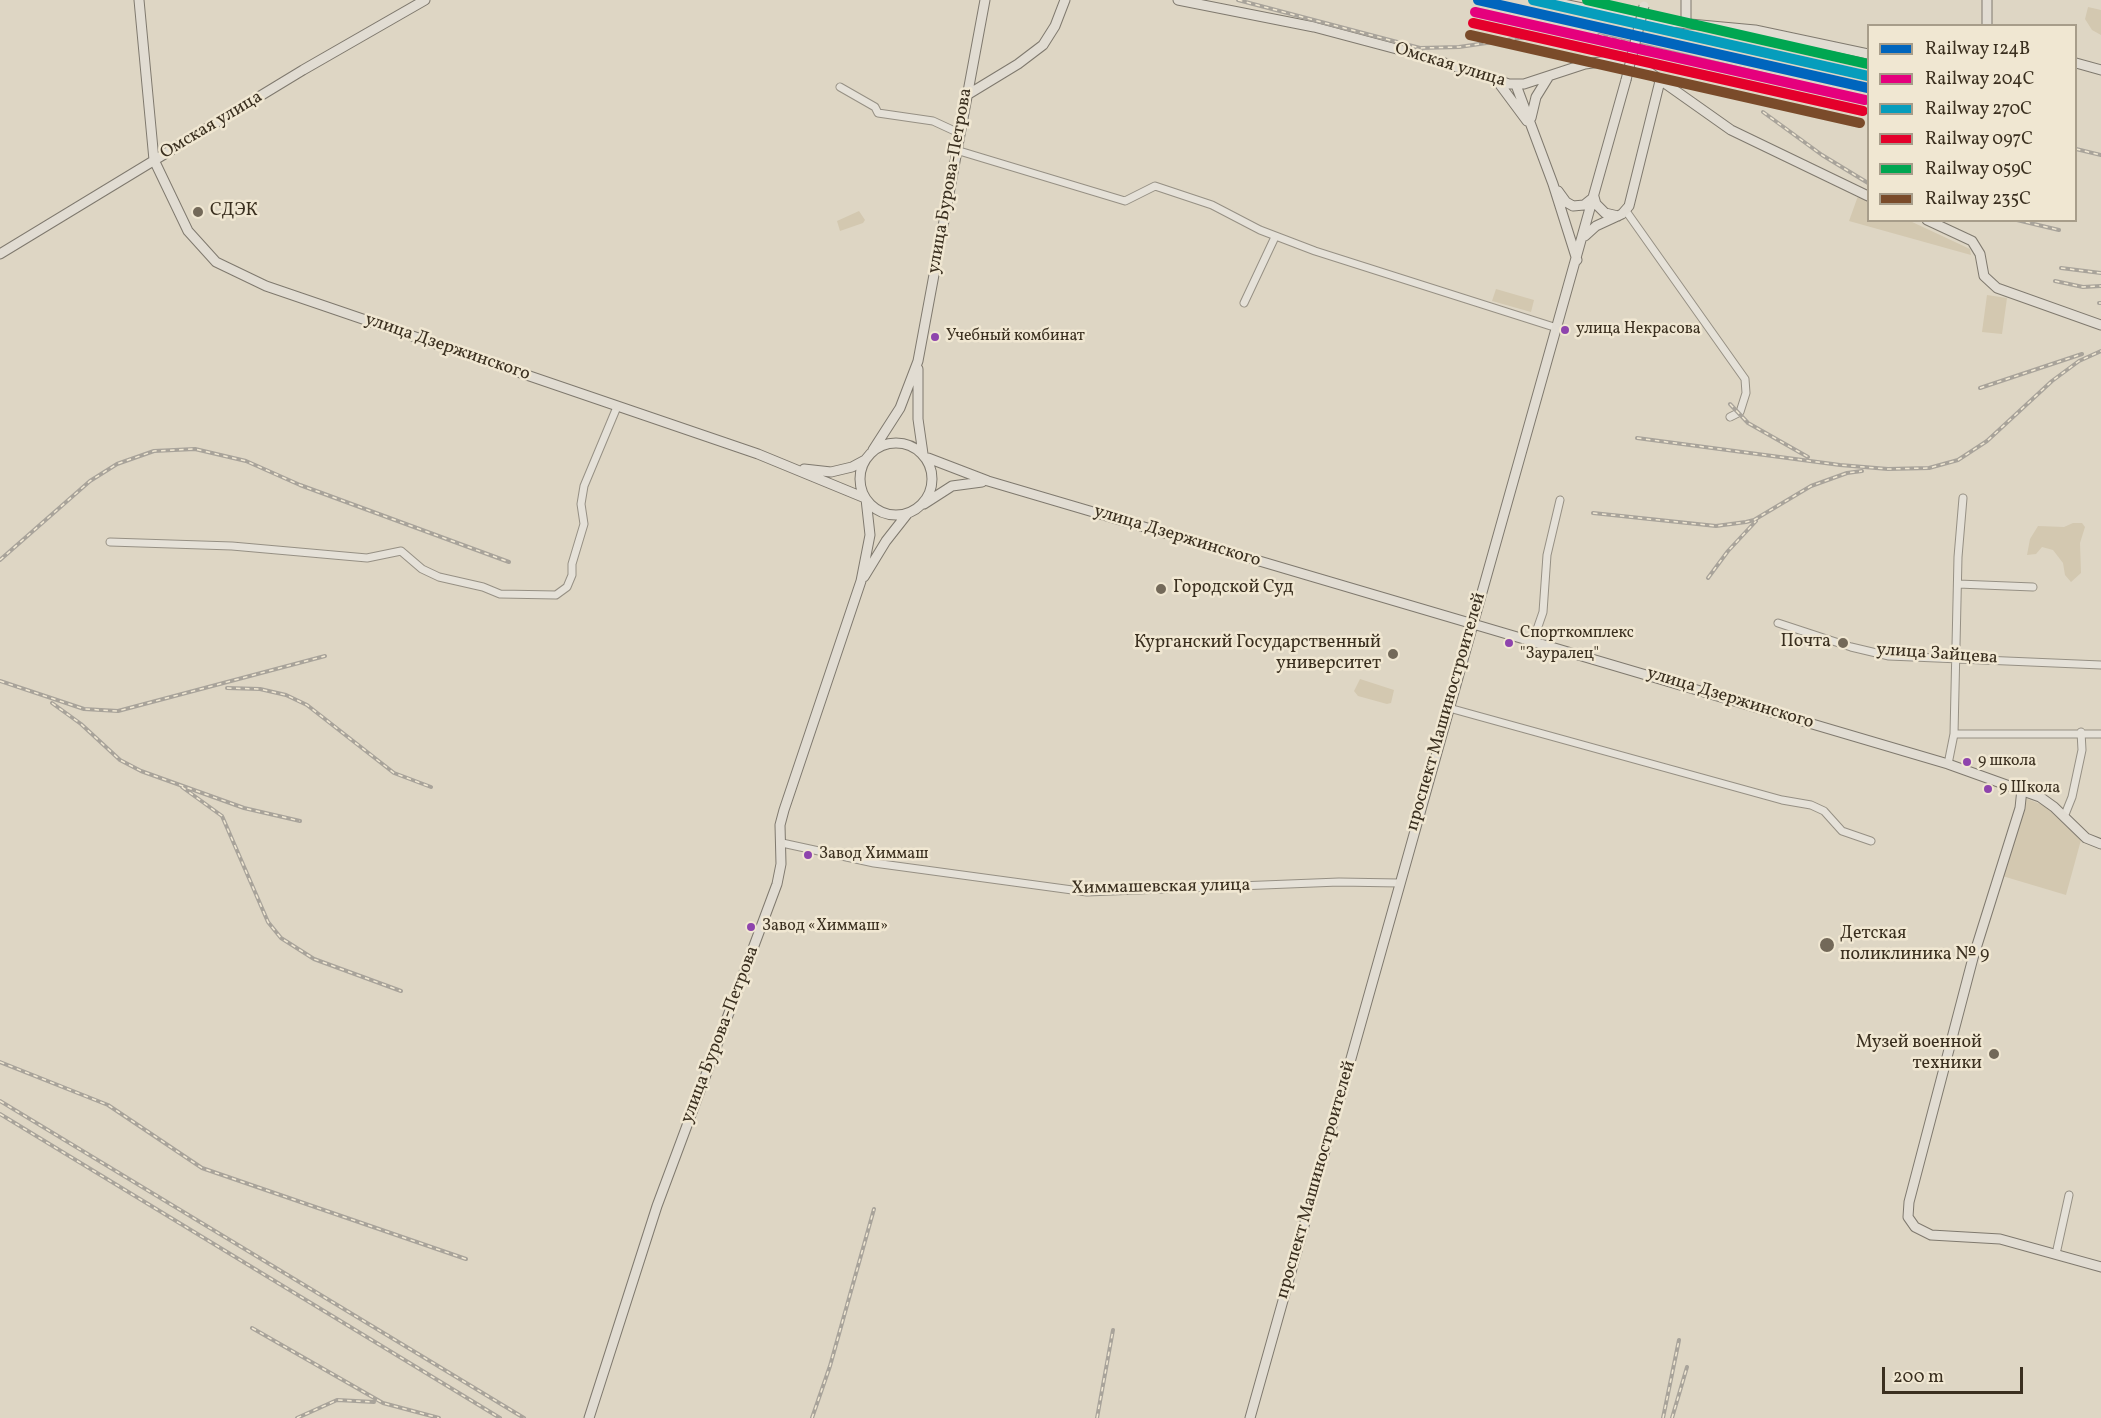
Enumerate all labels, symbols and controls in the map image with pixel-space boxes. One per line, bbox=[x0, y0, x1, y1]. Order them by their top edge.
legend bbox=[1867, 24, 2077, 222]
text: Railway 124В bbox=[1925, 37, 2030, 62]
street label: Омская улица bbox=[1392, 39, 1508, 93]
text: Railway 204С bbox=[1925, 67, 2035, 92]
street label: улица Бурова-Петрова bbox=[924, 86, 978, 276]
street label: Омская улица bbox=[157, 87, 267, 165]
text: Railway 270С bbox=[1925, 97, 2032, 122]
text: Railway 097С bbox=[1925, 127, 2033, 152]
text: Railway 059С bbox=[1925, 157, 2032, 182]
text: Railway 235С bbox=[1925, 187, 2031, 212]
place label: СДЭК bbox=[210, 201, 258, 223]
marker: СДЭК bbox=[191, 205, 205, 219]
street label: улица Дзержинского bbox=[361, 310, 533, 386]
place label: улица Некрасова bbox=[1576, 320, 1701, 340]
marker: улица Некрасова bbox=[1559, 324, 1571, 336]
place label: Учебный комбинат bbox=[946, 327, 1085, 347]
marker: Учебный комбинат bbox=[929, 331, 941, 343]
street label: улица Дзержинского bbox=[1091, 501, 1263, 573]
place label: Городской Суд bbox=[1173, 578, 1293, 600]
marker: Городской Суд bbox=[1154, 582, 1168, 596]
street label: проспект Машиностроителей bbox=[1403, 590, 1491, 834]
place label: Спорткомплекс "Зауралец" bbox=[1520, 624, 1634, 662]
place label: Почта bbox=[1781, 632, 1831, 654]
place label: Курганский Государственный университет bbox=[1134, 633, 1381, 676]
marker: Почта bbox=[1836, 636, 1850, 650]
marker: Спорткомплекс "Зауралец" bbox=[1503, 637, 1515, 649]
street label: улица Зайцева bbox=[1876, 640, 1998, 670]
marker: Курганский Государственный университет bbox=[1386, 647, 1400, 661]
street label: улица Дзержинского bbox=[1644, 663, 1816, 735]
place label: 9 школа bbox=[1978, 752, 2036, 772]
marker: 9 школа bbox=[1961, 756, 1973, 768]
place label: 9 Школа bbox=[1999, 779, 2060, 799]
marker: 9 Школа bbox=[1982, 783, 1994, 795]
place label: Завод Химмаш bbox=[819, 845, 929, 865]
marker: Завод Химмаш bbox=[802, 849, 814, 861]
street label: Химмашевская улица bbox=[1071, 876, 1251, 900]
place label: Завод «Химмаш» bbox=[762, 917, 888, 937]
marker: Завод «Химмаш» bbox=[745, 921, 757, 933]
place label: Детская поликлиника № 9 bbox=[1840, 924, 1989, 966]
marker: Детская поликлиника № 9 bbox=[1818, 936, 1836, 954]
street label: улица Бурова-Петрова bbox=[677, 943, 765, 1127]
place label: Музей военной техники bbox=[1856, 1033, 1982, 1076]
marker: Музей военной техники bbox=[1987, 1047, 2001, 1061]
street label: проспект Машиностроителей bbox=[1273, 1058, 1361, 1302]
scale bar bbox=[1885, 1355, 2026, 1393]
text: 200 m bbox=[1893, 1365, 1944, 1390]

